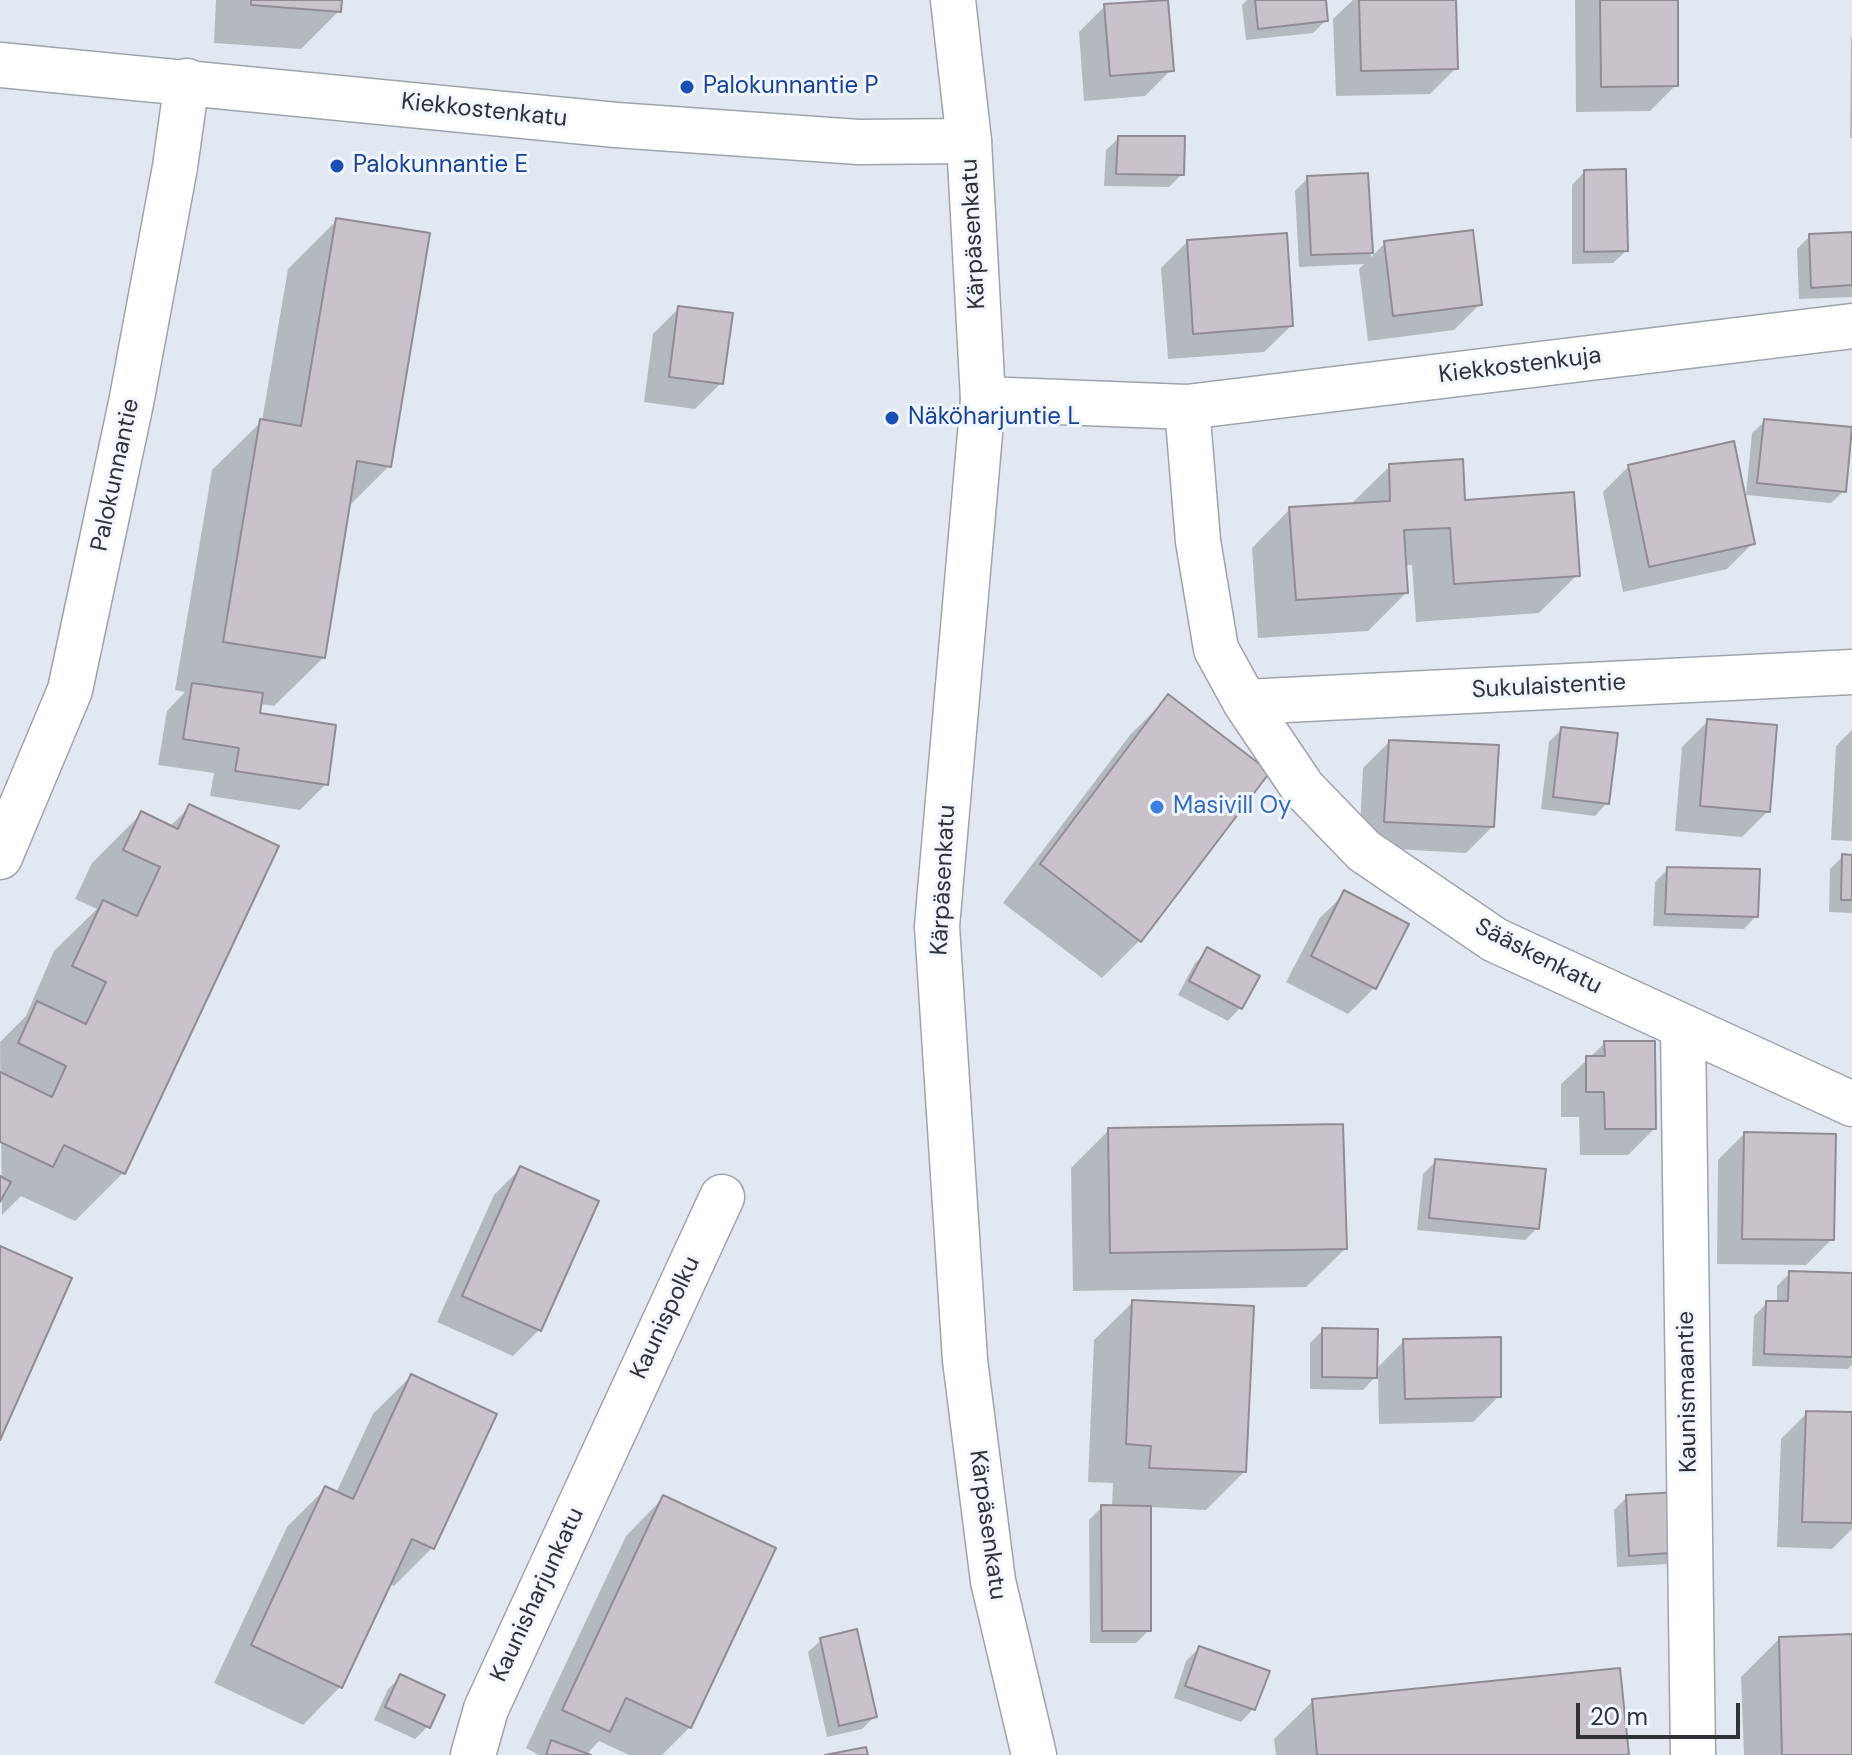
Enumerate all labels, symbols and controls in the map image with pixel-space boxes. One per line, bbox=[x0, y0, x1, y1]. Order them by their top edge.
place label: Palokunnantie P bbox=[703, 73, 878, 101]
marker: Palokunnantie P bbox=[678, 78, 696, 96]
street label: Kiekkostenkatu bbox=[400, 88, 568, 134]
place label: Palokunnantie E bbox=[353, 152, 528, 180]
marker: Palokunnantie E bbox=[328, 157, 346, 175]
street label: Kärpäsenkatu bbox=[956, 158, 992, 310]
street label: Kiekkostenkuja bbox=[1437, 342, 1603, 390]
street label: Palokunnantie bbox=[86, 396, 146, 554]
place label: Näköharjuntie L bbox=[908, 404, 1080, 432]
marker: Näköharjuntie L bbox=[883, 409, 901, 427]
street label: Sukulaistentie bbox=[1471, 669, 1627, 705]
place label: Masivill Oy bbox=[1173, 793, 1291, 821]
marker: Masivill Oy bbox=[1148, 798, 1166, 816]
street label: Kärpäsenkatu bbox=[926, 804, 962, 956]
street label: Sääskenkatu bbox=[1470, 913, 1606, 1001]
street label: Kaunispolku bbox=[625, 1252, 707, 1384]
street label: Kaunismaantie bbox=[1672, 1311, 1704, 1473]
street label: Kärpäsenkatu bbox=[962, 1448, 1012, 1602]
street label: Kaunisharjunkatu bbox=[485, 1503, 591, 1687]
scale bar bbox=[1580, 1687, 1744, 1737]
text: 20 m bbox=[1590, 1701, 1648, 1732]

